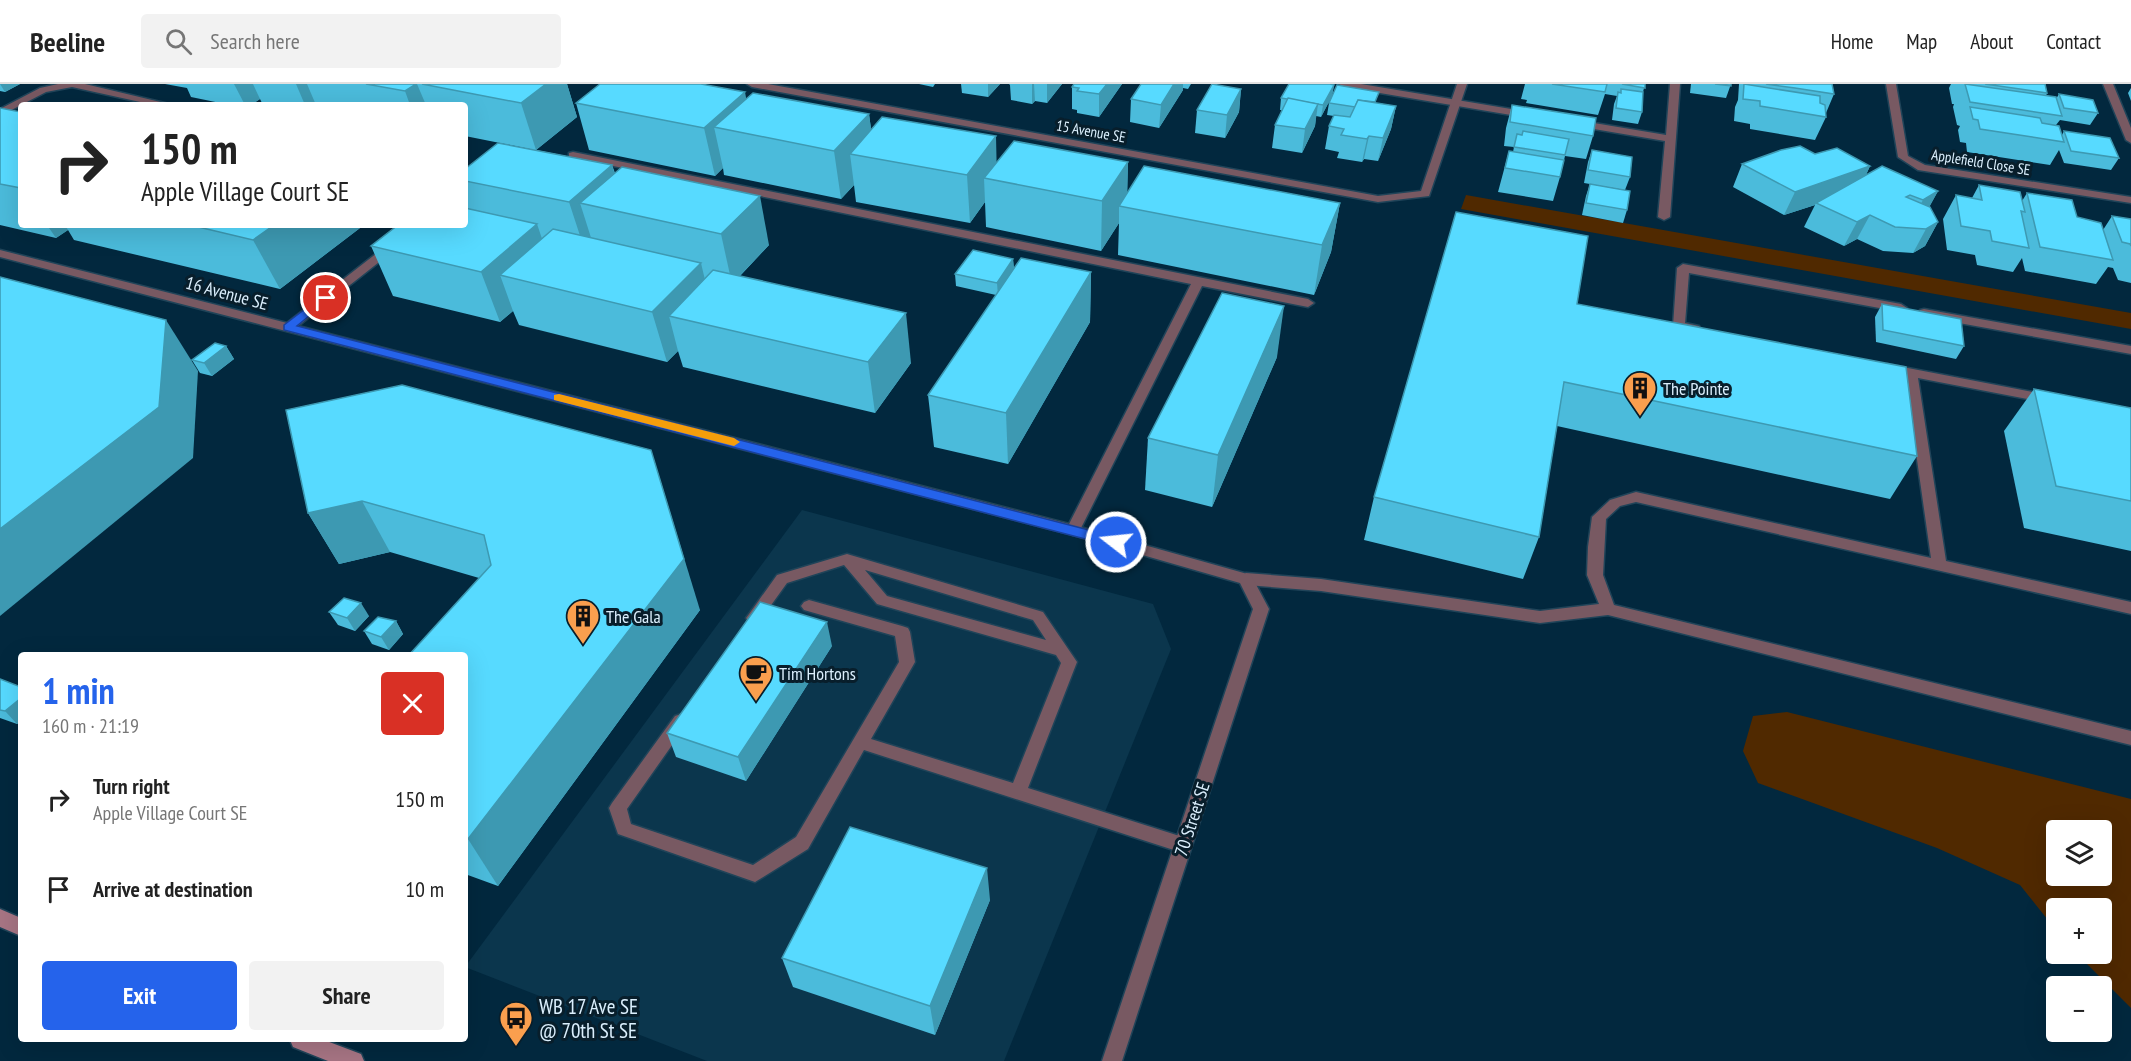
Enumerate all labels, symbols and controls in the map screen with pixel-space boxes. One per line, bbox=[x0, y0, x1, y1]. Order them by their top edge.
search box bbox=[141, 14, 561, 68]
text: Beeline bbox=[30, 23, 105, 60]
icon: search bbox=[162, 25, 195, 58]
text: Search here bbox=[210, 27, 300, 55]
text: Home bbox=[1831, 28, 1873, 55]
text: Map bbox=[1906, 28, 1937, 55]
text: About bbox=[1970, 28, 2013, 55]
text: Contact bbox=[2046, 28, 2101, 55]
street label: 15 Avenue SE bbox=[1055, 116, 1127, 146]
text: 150 m bbox=[141, 121, 238, 176]
icon: right bbox=[42, 126, 120, 204]
street label: Applefield Close SE bbox=[1930, 145, 2032, 179]
text: Apple Village Court SE bbox=[141, 174, 349, 208]
street label: 16 Avenue SE bbox=[183, 271, 271, 315]
pin bbox=[300, 272, 351, 323]
icon: arrive bbox=[309, 281, 342, 314]
building icon: The Pointe bbox=[1622, 370, 1658, 417]
place label: The Pointe bbox=[1663, 377, 1730, 400]
position arrow bbox=[1084, 510, 1148, 574]
building icon: The Gala bbox=[565, 598, 601, 645]
place label: The Gala bbox=[606, 605, 661, 628]
cafe icon: Tim Hortons bbox=[738, 655, 774, 702]
place label: Tim Hortons bbox=[779, 662, 856, 685]
text: 1 min bbox=[42, 667, 115, 714]
button: close bbox=[381, 672, 444, 735]
text: 160 m · 21:19 bbox=[42, 713, 139, 739]
text: Turn right bbox=[93, 772, 170, 800]
street label: 70 Street SE bbox=[1169, 779, 1215, 859]
icon: right bbox=[42, 783, 75, 816]
text: 150 m bbox=[395, 785, 444, 813]
text: Apple Village Court SE bbox=[93, 800, 247, 826]
map controls bbox=[2046, 820, 2112, 1042]
button: layers bbox=[2046, 820, 2112, 886]
icon: arrive bbox=[42, 873, 75, 906]
text: Arrive at destination bbox=[93, 875, 253, 903]
text: 10 m bbox=[405, 875, 444, 903]
button: + bbox=[2046, 898, 2112, 964]
button: Exit bbox=[42, 961, 237, 1030]
button: Share bbox=[249, 961, 444, 1030]
button: − bbox=[2046, 976, 2112, 1042]
place label: WB 17 Ave SE @ 70th St SE bbox=[539, 993, 638, 1044]
bus stop icon: WB 17 Ave SE @ 70th St SE bbox=[498, 1000, 534, 1047]

